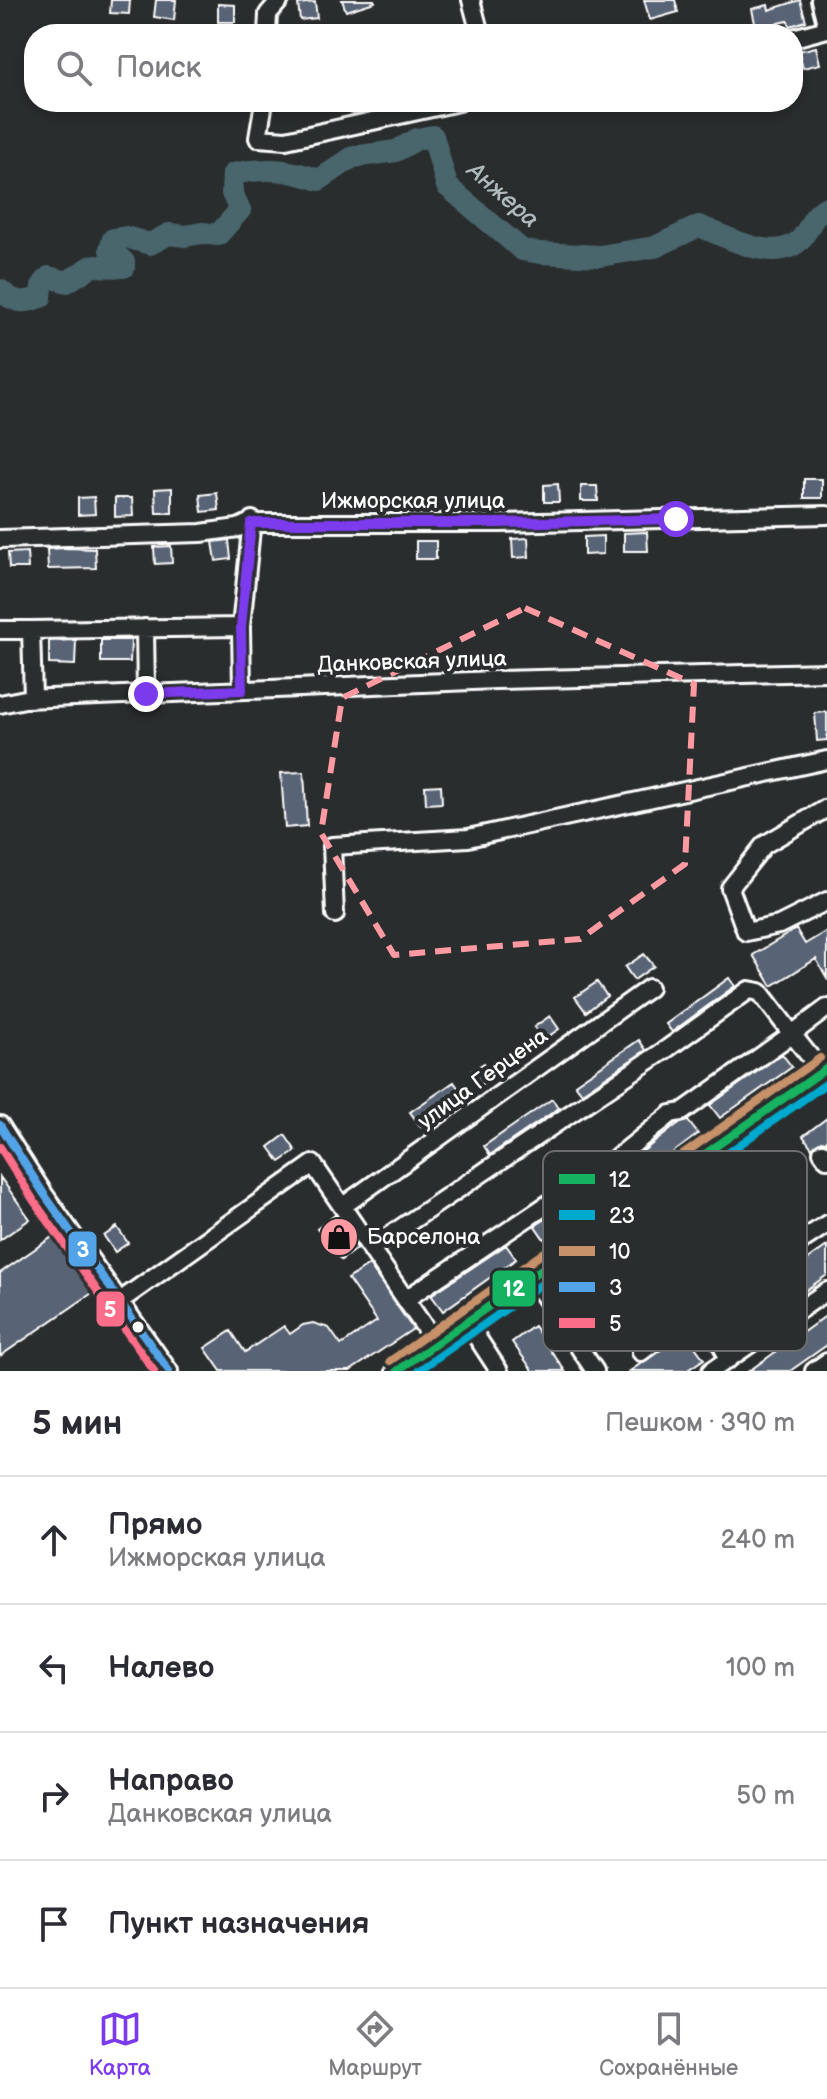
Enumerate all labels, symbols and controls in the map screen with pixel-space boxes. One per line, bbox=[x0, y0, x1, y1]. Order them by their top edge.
search box bbox=[24, 24, 803, 112]
icon: search bbox=[52, 46, 96, 90]
text: Поиск bbox=[116, 50, 202, 86]
water label: Анжера bbox=[460, 155, 545, 234]
street label: Ижморская улица bbox=[321, 488, 505, 515]
route start bbox=[658, 501, 694, 537]
street label: Данковская улица bbox=[317, 645, 507, 679]
route end bbox=[128, 676, 164, 712]
street label: улица Герцена bbox=[413, 1023, 553, 1135]
legend bbox=[543, 1151, 807, 1351]
text: 12 bbox=[609, 1167, 631, 1194]
text: 23 bbox=[609, 1203, 635, 1230]
shop icon: Барселона bbox=[318, 1216, 360, 1258]
place label: Барселона bbox=[367, 1224, 480, 1251]
line badge: 3 bbox=[67, 1230, 98, 1268]
text: 3 bbox=[77, 1237, 90, 1264]
text: 10 bbox=[609, 1239, 631, 1266]
line badge: 12 bbox=[491, 1269, 537, 1308]
text: 3 bbox=[609, 1275, 623, 1302]
text: 12 bbox=[503, 1276, 525, 1303]
line badge: 5 bbox=[95, 1290, 126, 1328]
text: 5 bbox=[104, 1297, 117, 1324]
text: 5 bbox=[609, 1311, 622, 1338]
unlabelled marker bbox=[130, 1319, 146, 1335]
text: 5 мин bbox=[32, 1403, 122, 1444]
text: Пешком · 390 m bbox=[605, 1408, 795, 1439]
text: Прямо bbox=[108, 1507, 202, 1543]
icon: ahead bbox=[32, 1518, 76, 1562]
text: 240 m bbox=[720, 1525, 795, 1556]
text: Ижморская улица bbox=[108, 1543, 326, 1574]
icon: left bbox=[32, 1646, 76, 1690]
text: Налево bbox=[108, 1650, 214, 1686]
text: 100 m bbox=[726, 1653, 795, 1684]
text: Направо bbox=[108, 1763, 234, 1799]
icon: right bbox=[32, 1774, 76, 1818]
text: 50 m bbox=[736, 1781, 795, 1812]
text: Данковская улица bbox=[108, 1799, 332, 1830]
icon: arrive bbox=[32, 1902, 76, 1946]
text: Пункт назначения bbox=[108, 1906, 369, 1942]
tab: Карта bbox=[89, 2007, 151, 2082]
tab: Маршрут bbox=[328, 2007, 422, 2082]
tab: Сохранённые bbox=[599, 2007, 738, 2082]

